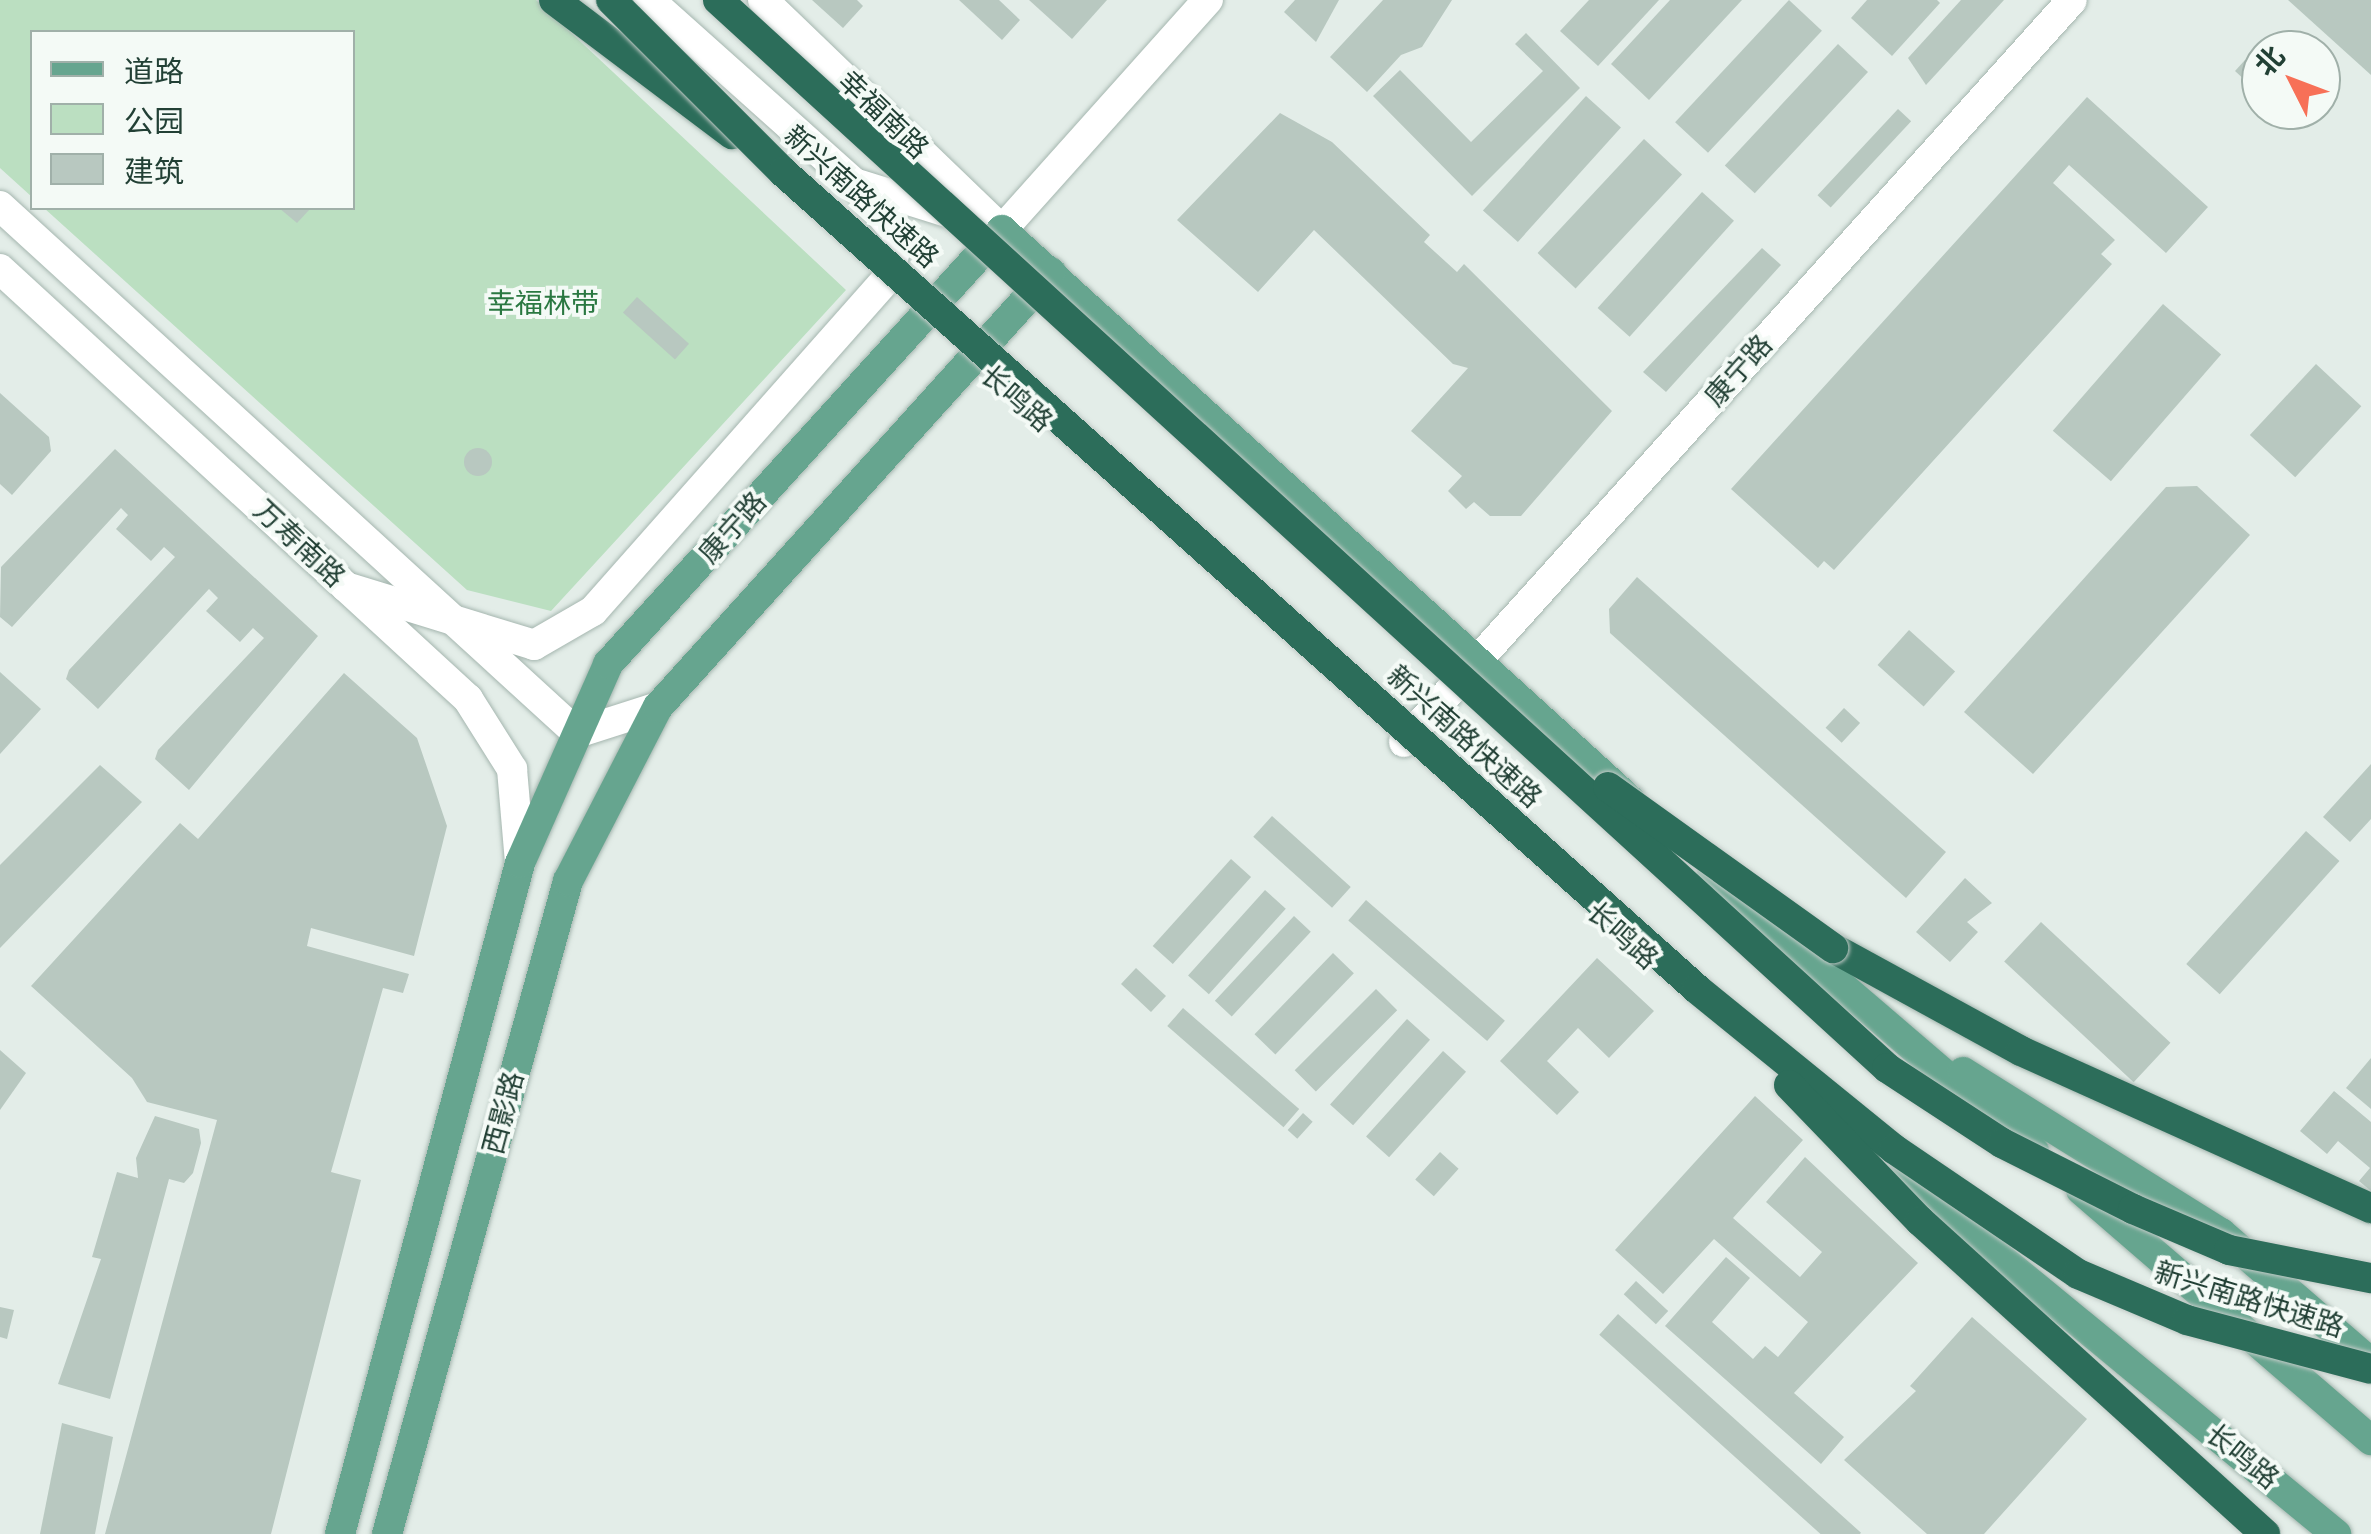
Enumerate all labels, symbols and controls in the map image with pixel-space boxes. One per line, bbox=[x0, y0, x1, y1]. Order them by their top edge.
legend bbox=[30, 30, 355, 210]
north arrow bbox=[2241, 30, 2341, 130]
text: 北 bbox=[2248, 39, 2291, 82]
text: 道路 bbox=[124, 54, 184, 90]
street label: 幸福南路 bbox=[831, 64, 935, 166]
text: 公园 bbox=[124, 104, 184, 140]
street label: 新兴南路快速路 bbox=[777, 119, 945, 275]
text: 建筑 bbox=[124, 154, 184, 190]
park label: 幸福林带 bbox=[487, 287, 599, 321]
street label: 康宁路 bbox=[1698, 329, 1780, 413]
street label: 长鸣路 bbox=[973, 359, 1059, 439]
street label: 康宁路 bbox=[692, 486, 774, 570]
street label: 万寿南路 bbox=[247, 494, 351, 594]
street label: 新兴南路快速路 bbox=[1380, 659, 1548, 815]
street label: 长鸣路 bbox=[1580, 895, 1664, 977]
street label: 西影路 bbox=[477, 1068, 531, 1158]
street label: 新兴南路快速路 bbox=[2150, 1255, 2348, 1345]
street label: 长鸣路 bbox=[2199, 1418, 2285, 1496]

